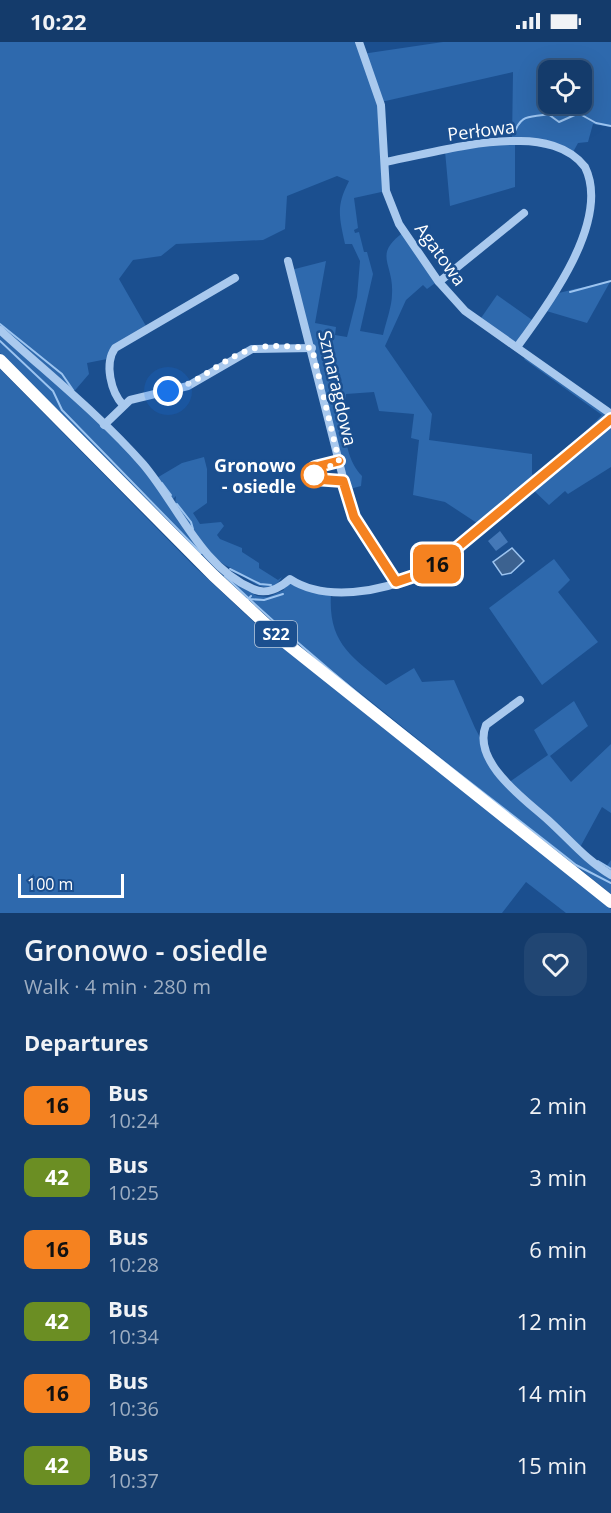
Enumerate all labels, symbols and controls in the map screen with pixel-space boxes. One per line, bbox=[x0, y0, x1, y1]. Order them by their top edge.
text: 10:22 bbox=[30, 6, 87, 36]
map controls bbox=[538, 60, 592, 114]
button: locate bbox=[538, 60, 592, 114]
street label: Perłowa bbox=[446, 114, 516, 146]
street label: Agatowa bbox=[410, 218, 472, 290]
street label: Szmaragdowa bbox=[313, 328, 363, 448]
your location bbox=[153, 376, 183, 406]
place label: Gronowo - osiedle bbox=[214, 453, 296, 498]
marker: Gronowo - osiedle bbox=[301, 462, 327, 488]
line badge: 16 bbox=[410, 544, 464, 584]
text: 16 bbox=[425, 550, 449, 578]
road number: S22 bbox=[255, 621, 297, 647]
scale bar bbox=[18, 871, 124, 898]
text: 100 m bbox=[27, 873, 73, 895]
text: Gronowo - osiedle bbox=[24, 931, 268, 969]
button: heart bbox=[524, 933, 587, 996]
text: Walk · 4 min · 280 m bbox=[24, 973, 211, 1000]
text: Departures bbox=[24, 1027, 148, 1057]
text: Bus bbox=[108, 1077, 148, 1107]
text: 2 min bbox=[529, 1090, 587, 1120]
text: 16 bbox=[45, 1091, 69, 1119]
text: 10:24 bbox=[108, 1107, 159, 1134]
text: Bus bbox=[108, 1149, 148, 1179]
text: 3 min bbox=[529, 1162, 587, 1192]
text: 42 bbox=[45, 1163, 69, 1191]
text: 10:25 bbox=[108, 1179, 159, 1206]
text: Bus bbox=[108, 1221, 148, 1251]
text: 6 min bbox=[529, 1234, 587, 1264]
text: 16 bbox=[45, 1235, 69, 1263]
text: 10:28 bbox=[108, 1251, 159, 1278]
text: Bus bbox=[108, 1293, 148, 1323]
text: 12 min bbox=[517, 1306, 587, 1336]
text: 42 bbox=[45, 1307, 69, 1335]
text: 10:34 bbox=[108, 1323, 159, 1350]
text: Bus bbox=[108, 1365, 148, 1395]
text: 14 min bbox=[517, 1378, 587, 1408]
text: 16 bbox=[45, 1379, 69, 1407]
text: 10:36 bbox=[108, 1395, 159, 1422]
text: Bus bbox=[108, 1437, 148, 1467]
text: 15 min bbox=[517, 1450, 587, 1480]
text: 42 bbox=[45, 1451, 69, 1479]
text: 10:37 bbox=[108, 1467, 159, 1494]

